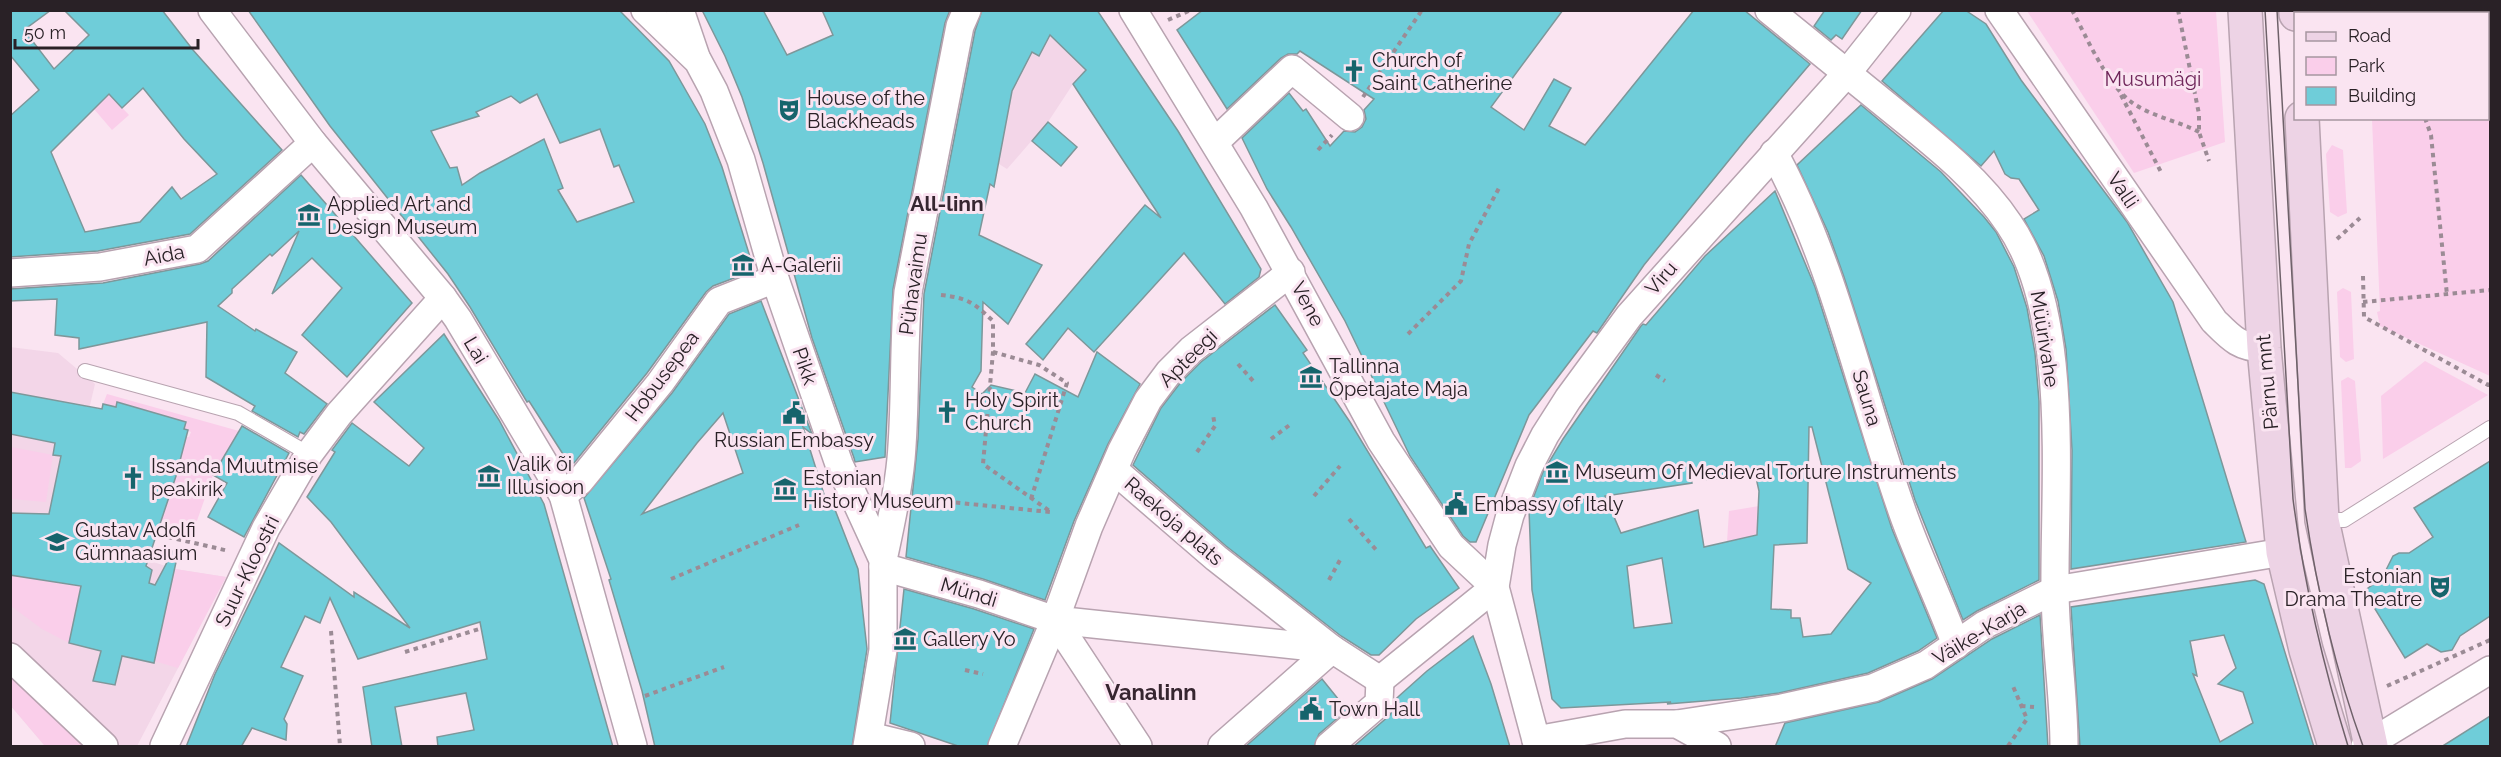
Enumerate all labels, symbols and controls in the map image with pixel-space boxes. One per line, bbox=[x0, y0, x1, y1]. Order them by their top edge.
scale bar bbox=[15, 12, 198, 50]
legend bbox=[2294, 12, 2489, 120]
text: 50 m bbox=[24, 22, 66, 43]
text: Road bbox=[2348, 25, 2391, 46]
place label: Church of Saint Catherine bbox=[1372, 48, 1512, 95]
text: Park bbox=[2348, 55, 2385, 76]
church icon: Church of Saint Catherine bbox=[1341, 58, 1367, 84]
park label: Musumägi bbox=[2105, 67, 2201, 91]
text: Building bbox=[2348, 85, 2416, 106]
place label: House of the Blackheads bbox=[807, 86, 925, 133]
theatre icon: House of the Blackheads bbox=[776, 97, 802, 123]
street label: Valli bbox=[2102, 167, 2144, 213]
district label: All-linn bbox=[910, 191, 984, 216]
place label: Applied Art and Design Museum bbox=[327, 192, 477, 239]
museum icon: Applied Art and Design Museum bbox=[296, 202, 322, 228]
street label: Pühavaimu bbox=[894, 232, 932, 336]
street label: Aida bbox=[141, 239, 187, 271]
museum icon: A-Galerii bbox=[730, 252, 756, 278]
place label: A-Galerii bbox=[761, 253, 841, 277]
street label: Viru bbox=[1640, 256, 1682, 300]
street label: Vene bbox=[1286, 277, 1330, 331]
street label: Müürivahe bbox=[2026, 289, 2065, 389]
street label: Apteegi bbox=[1154, 324, 1222, 392]
street label: Hobusepea bbox=[620, 326, 704, 426]
street label: Lai bbox=[459, 332, 493, 368]
street label: Pärnu mnt bbox=[2251, 333, 2283, 431]
street label: Pikk bbox=[787, 344, 823, 388]
place label: Tallinna Õpetajate Maja bbox=[1329, 354, 1468, 401]
museum icon: Tallinna Õpetajate Maja bbox=[1298, 364, 1324, 390]
street label: Sauna bbox=[1847, 367, 1887, 429]
place label: Holy Spirit Church bbox=[965, 388, 1059, 435]
church icon: Holy Spirit Church bbox=[934, 399, 960, 425]
public building icon: Russian Embassy bbox=[781, 400, 807, 426]
place label: Russian Embassy bbox=[714, 428, 874, 452]
place label: Valik õi Illusioon bbox=[507, 452, 584, 499]
place label: Issanda Muutmise peakirik bbox=[151, 454, 319, 501]
museum icon: Museum Of Medieval Torture Instruments bbox=[1544, 459, 1570, 485]
place label: Museum Of Medieval Torture Instruments bbox=[1575, 460, 1956, 484]
museum icon: Valik õi Illusioon bbox=[476, 463, 502, 489]
church icon: Issanda Muutmise peakirik bbox=[120, 465, 146, 491]
place label: Estonian History Museum bbox=[803, 466, 954, 513]
street label: Raekoja plats bbox=[1120, 472, 1228, 570]
museum icon: Estonian History Museum bbox=[772, 476, 798, 502]
public building icon: Embassy of Italy bbox=[1443, 491, 1469, 517]
place label: Embassy of Italy bbox=[1474, 492, 1624, 516]
street label: Suur-Kloostri bbox=[210, 512, 284, 630]
place label: Gustav Adolfi Gümnaasium bbox=[75, 518, 197, 565]
school or university icon: Gustav Adolfi Gümnaasium bbox=[44, 529, 70, 555]
place label: Estonian Drama Theatre bbox=[2284, 564, 2422, 611]
street label: Mündi bbox=[938, 572, 1000, 612]
theatre icon: Estonian Drama Theatre bbox=[2427, 574, 2453, 600]
street label: Väike-Karja bbox=[1928, 596, 2030, 670]
museum icon: Gallery Yo bbox=[892, 626, 918, 652]
place label: Gallery Yo bbox=[923, 627, 1016, 651]
district label: Vanalinn bbox=[1105, 679, 1197, 705]
public building icon: Town Hall bbox=[1298, 696, 1324, 722]
place label: Town Hall bbox=[1329, 697, 1421, 721]

